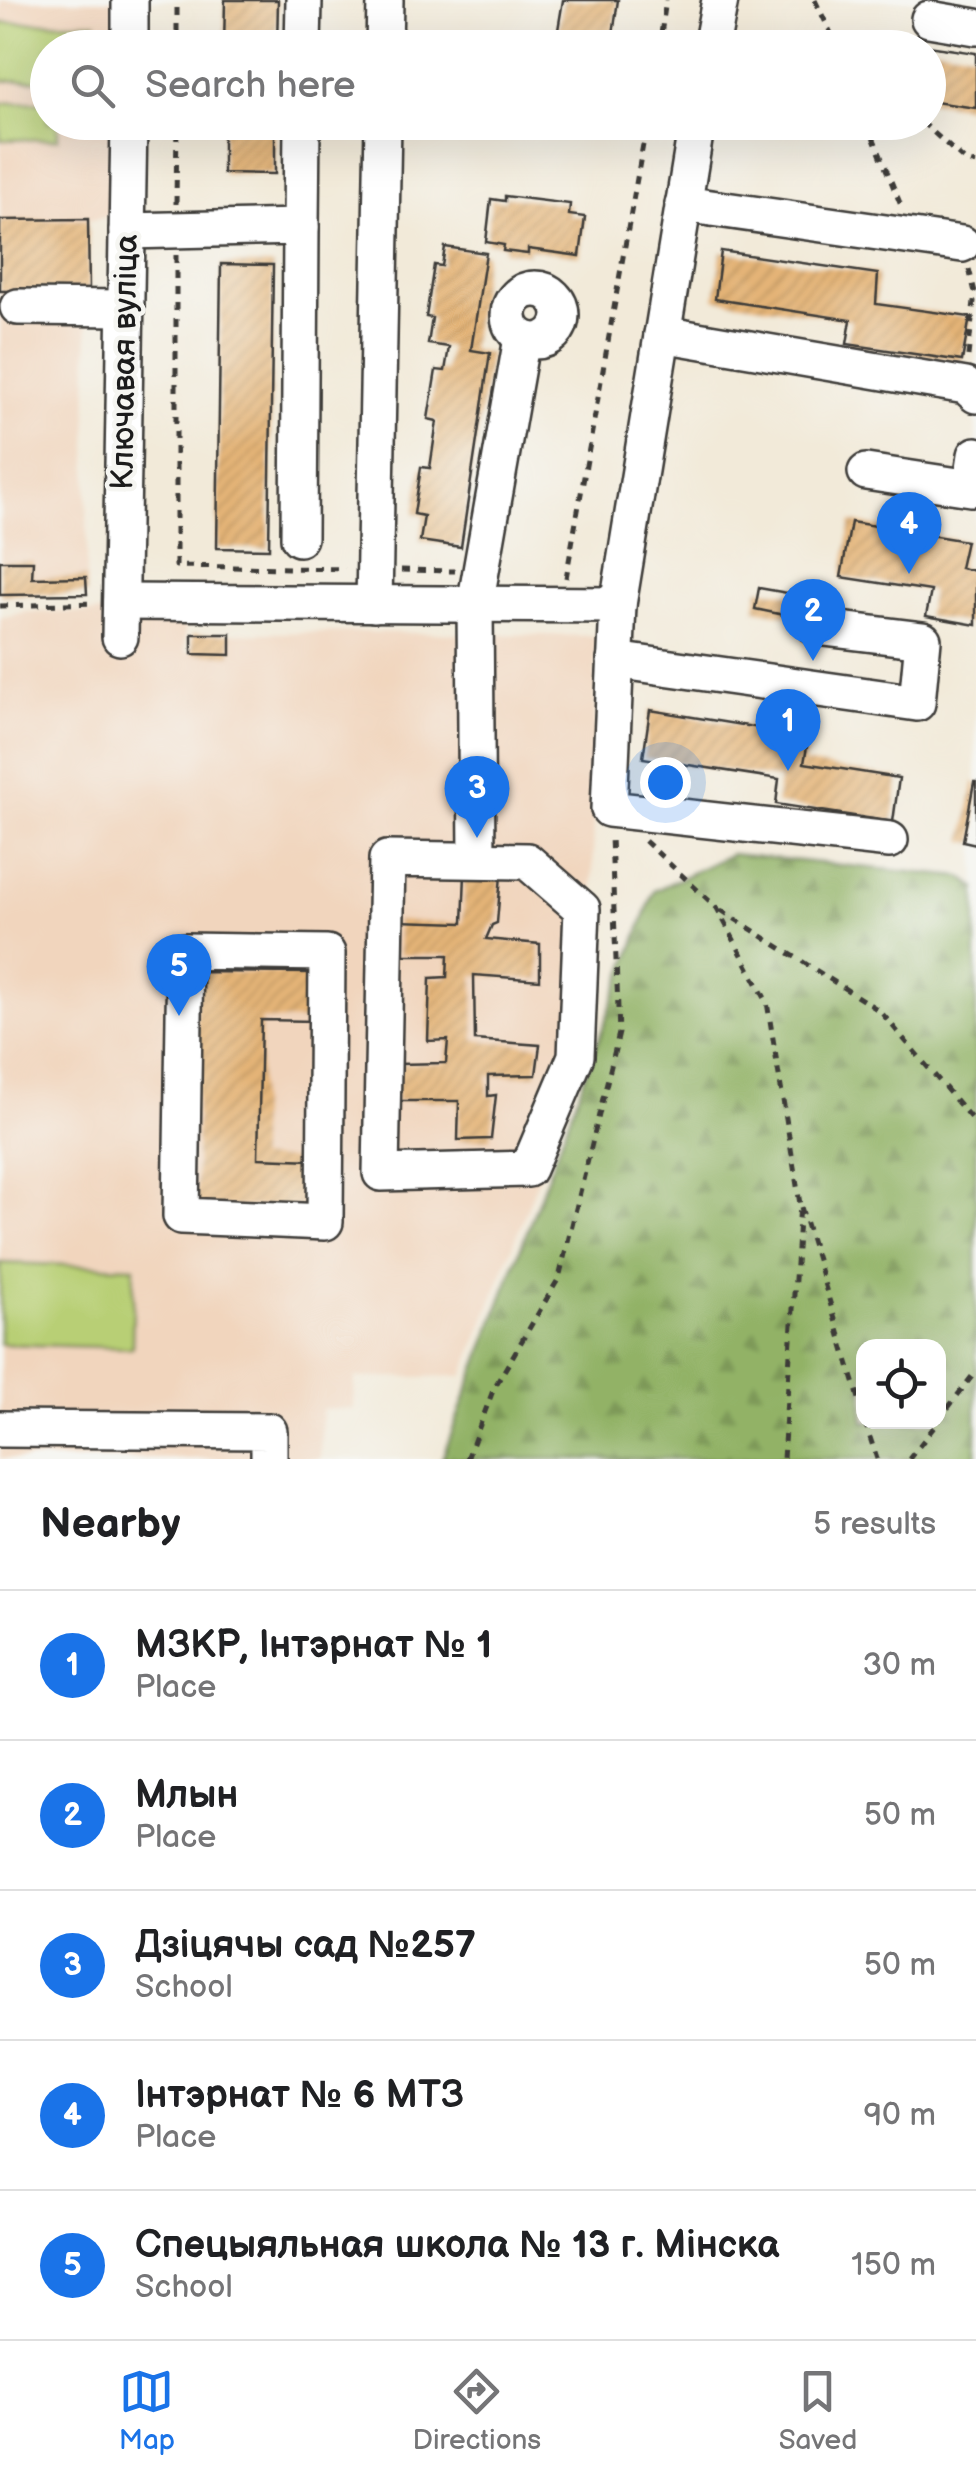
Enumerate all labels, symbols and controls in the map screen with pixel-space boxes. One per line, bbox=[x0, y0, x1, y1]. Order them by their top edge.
search box bbox=[30, 30, 946, 140]
icon: search bbox=[65, 58, 120, 113]
text: Search here bbox=[145, 63, 356, 108]
street label: Ключавая вуліца bbox=[103, 234, 147, 490]
pin: 4 bbox=[876, 492, 942, 574]
pin: 2 bbox=[780, 578, 846, 661]
pin: 1 bbox=[756, 688, 820, 771]
pin: 3 bbox=[444, 756, 510, 838]
your location bbox=[640, 757, 691, 808]
pin: 5 bbox=[146, 934, 212, 1016]
map controls bbox=[856, 1339, 946, 1429]
button: locate bbox=[856, 1339, 946, 1429]
text: Nearby bbox=[40, 1499, 180, 1550]
text: 5 results bbox=[813, 1505, 936, 1544]
text: МЗКР, Інтэрнат № 1 bbox=[135, 1623, 492, 1668]
text: 1 bbox=[66, 1646, 79, 1685]
text: 30 m bbox=[862, 1646, 936, 1685]
text: Place bbox=[135, 1668, 216, 1707]
text: Млын bbox=[135, 1773, 238, 1818]
text: 2 bbox=[63, 1796, 82, 1835]
text: 50 m bbox=[864, 1796, 936, 1835]
text: Place bbox=[135, 1818, 216, 1857]
text: Дзіцячы сад №257 bbox=[135, 1923, 476, 1968]
text: 3 bbox=[63, 1946, 82, 1985]
text: 50 m bbox=[864, 1946, 936, 1985]
text: School bbox=[135, 1968, 233, 2007]
text: Інтэрнат № 6 МТЗ bbox=[135, 2073, 464, 2118]
text: 4 bbox=[63, 2096, 82, 2135]
text: 90 m bbox=[864, 2096, 936, 2135]
text: Place bbox=[135, 2118, 216, 2157]
text: Спецыяльная школа № 13 г. Мінска bbox=[135, 2223, 779, 2268]
text: 5 bbox=[63, 2246, 82, 2285]
text: 150 m bbox=[851, 2246, 936, 2285]
text: School bbox=[135, 2268, 233, 2307]
tab: Map bbox=[119, 2364, 175, 2457]
tab: Directions bbox=[412, 2364, 541, 2457]
tab: Saved bbox=[779, 2364, 857, 2457]

